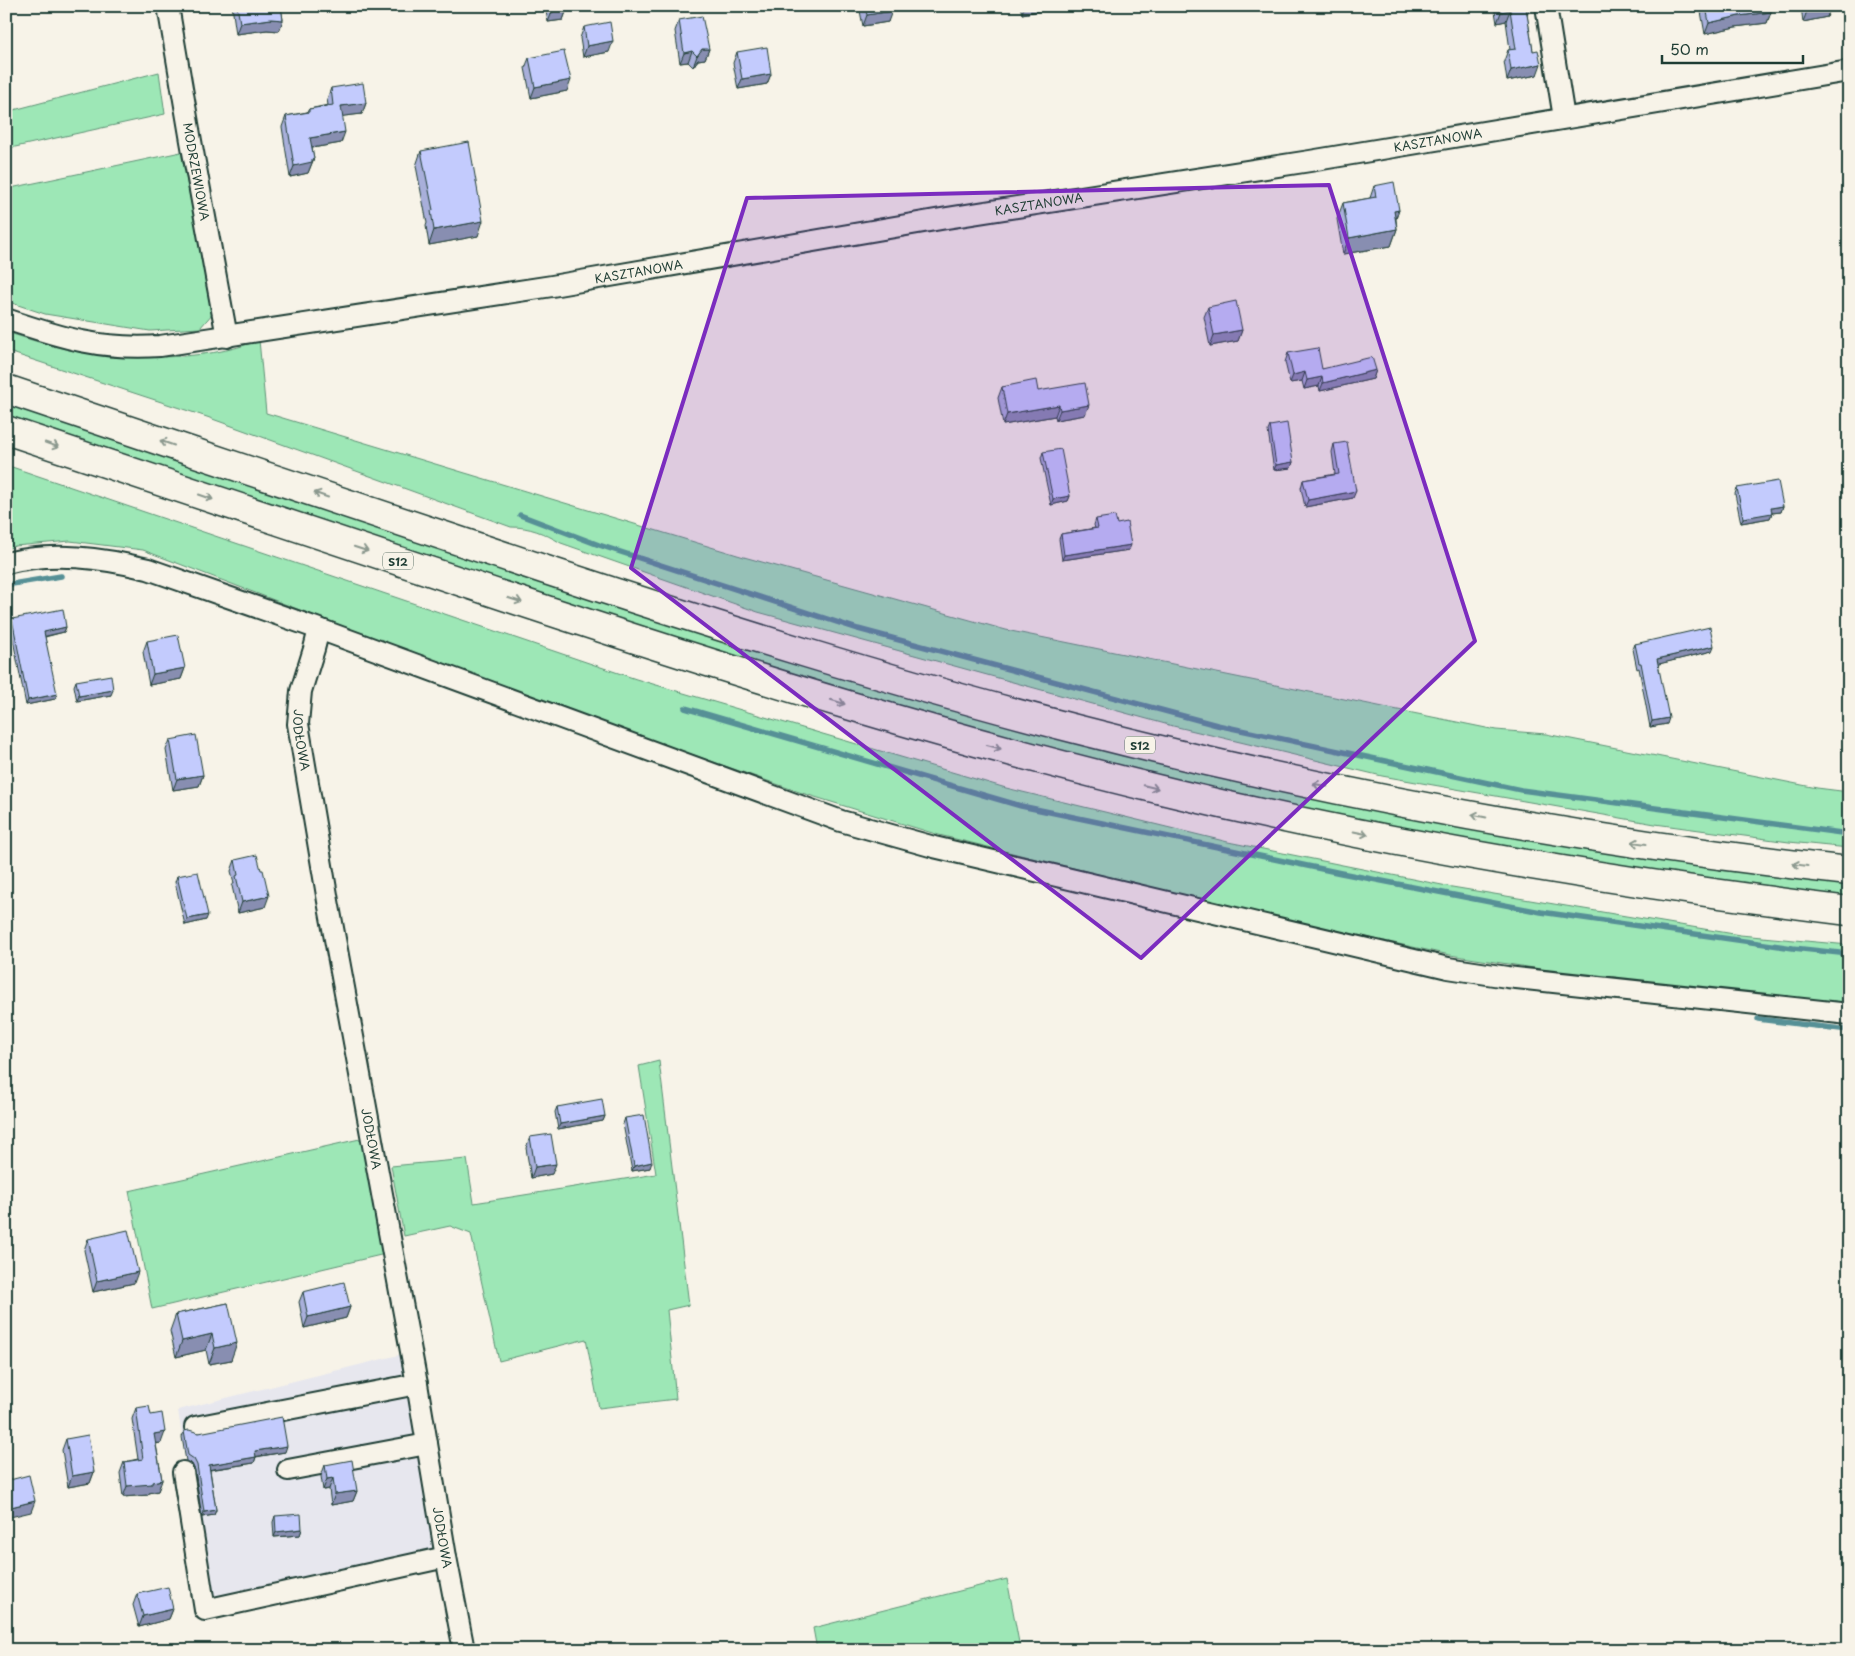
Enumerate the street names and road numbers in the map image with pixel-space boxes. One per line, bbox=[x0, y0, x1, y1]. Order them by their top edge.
street label: MODRZEWIOWA bbox=[179, 121, 214, 222]
street label: KASZTANOWA bbox=[1392, 123, 1483, 156]
street label: KASZTANOWA bbox=[993, 188, 1084, 219]
street label: KASZTANOWA bbox=[593, 255, 684, 288]
road number: S12 bbox=[383, 552, 413, 570]
street label: JODŁOWA bbox=[289, 709, 315, 772]
road number: S12 bbox=[1125, 736, 1155, 754]
street label: JODŁOWA bbox=[357, 1107, 386, 1171]
street label: JODŁOWA bbox=[429, 1506, 457, 1570]

